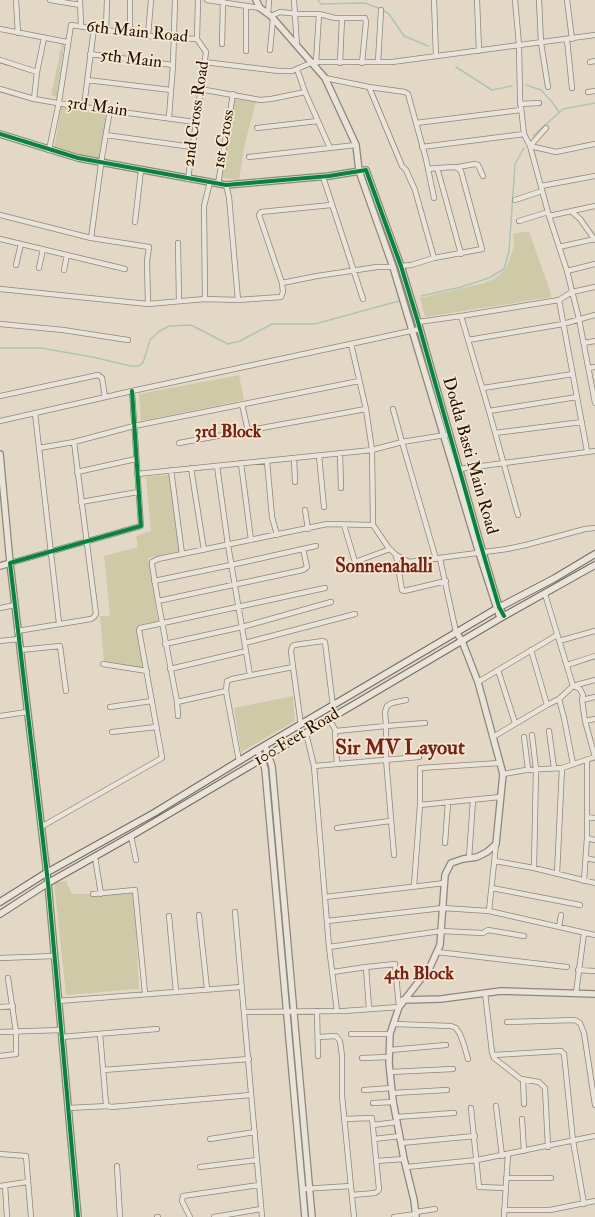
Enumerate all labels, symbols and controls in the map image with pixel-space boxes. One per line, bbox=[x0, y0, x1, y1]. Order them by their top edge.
street label: 6th Main Road bbox=[85, 18, 189, 48]
street label: 5th Main bbox=[99, 46, 163, 74]
street label: 2nd Cross Road bbox=[179, 60, 215, 168]
street label: 3rd Main bbox=[65, 94, 129, 122]
street label: 1st Cross bbox=[210, 108, 240, 170]
street label: Dodda Basti Main Road bbox=[437, 375, 501, 537]
district label: 3rd Block bbox=[195, 422, 261, 444]
district label: Sonnenahalli bbox=[335, 557, 433, 579]
street label: 100 Feet Road bbox=[251, 705, 343, 771]
district label: Sir MV Layout bbox=[335, 736, 465, 762]
district label: 4th Block bbox=[384, 964, 454, 986]

